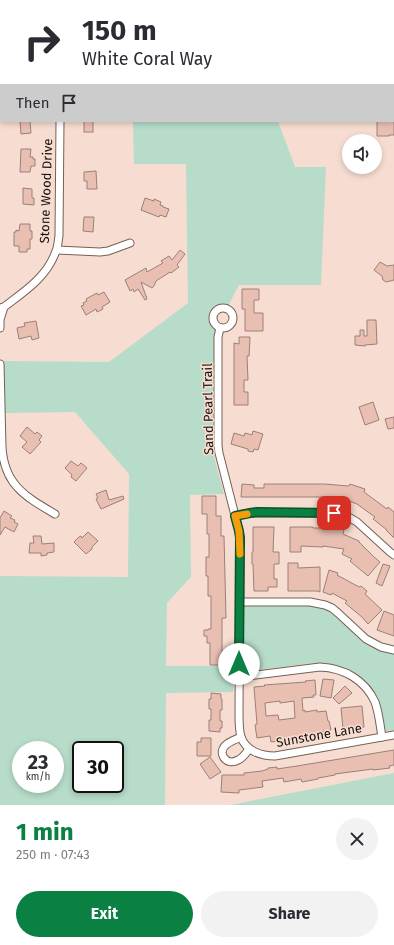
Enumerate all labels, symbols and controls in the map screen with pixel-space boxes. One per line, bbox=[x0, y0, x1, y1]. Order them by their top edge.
text: 150 m bbox=[82, 14, 157, 47]
icon: right bbox=[16, 16, 68, 68]
text: White Coral Way bbox=[82, 48, 212, 70]
icon: arrive bbox=[58, 92, 80, 114]
text: Then bbox=[16, 94, 50, 112]
map controls bbox=[342, 134, 382, 174]
button: sound bbox=[342, 134, 382, 174]
street label: Stone Wood Drive bbox=[37, 138, 55, 244]
street label: Sand Pearl Trail bbox=[200, 363, 216, 455]
pin bbox=[317, 496, 351, 530]
icon: arrive bbox=[323, 502, 345, 524]
position arrow bbox=[218, 643, 260, 685]
street label: Sunstone Lane bbox=[275, 720, 363, 750]
speed limit sign: 30 bbox=[72, 741, 124, 793]
text: 23 bbox=[28, 750, 48, 774]
text: km/h bbox=[26, 771, 50, 783]
text: 1 min bbox=[16, 818, 74, 846]
button: close bbox=[336, 818, 378, 860]
text: 250 m · 07:43 bbox=[16, 847, 90, 862]
button: Exit bbox=[16, 891, 193, 937]
button: Share bbox=[201, 891, 378, 937]

